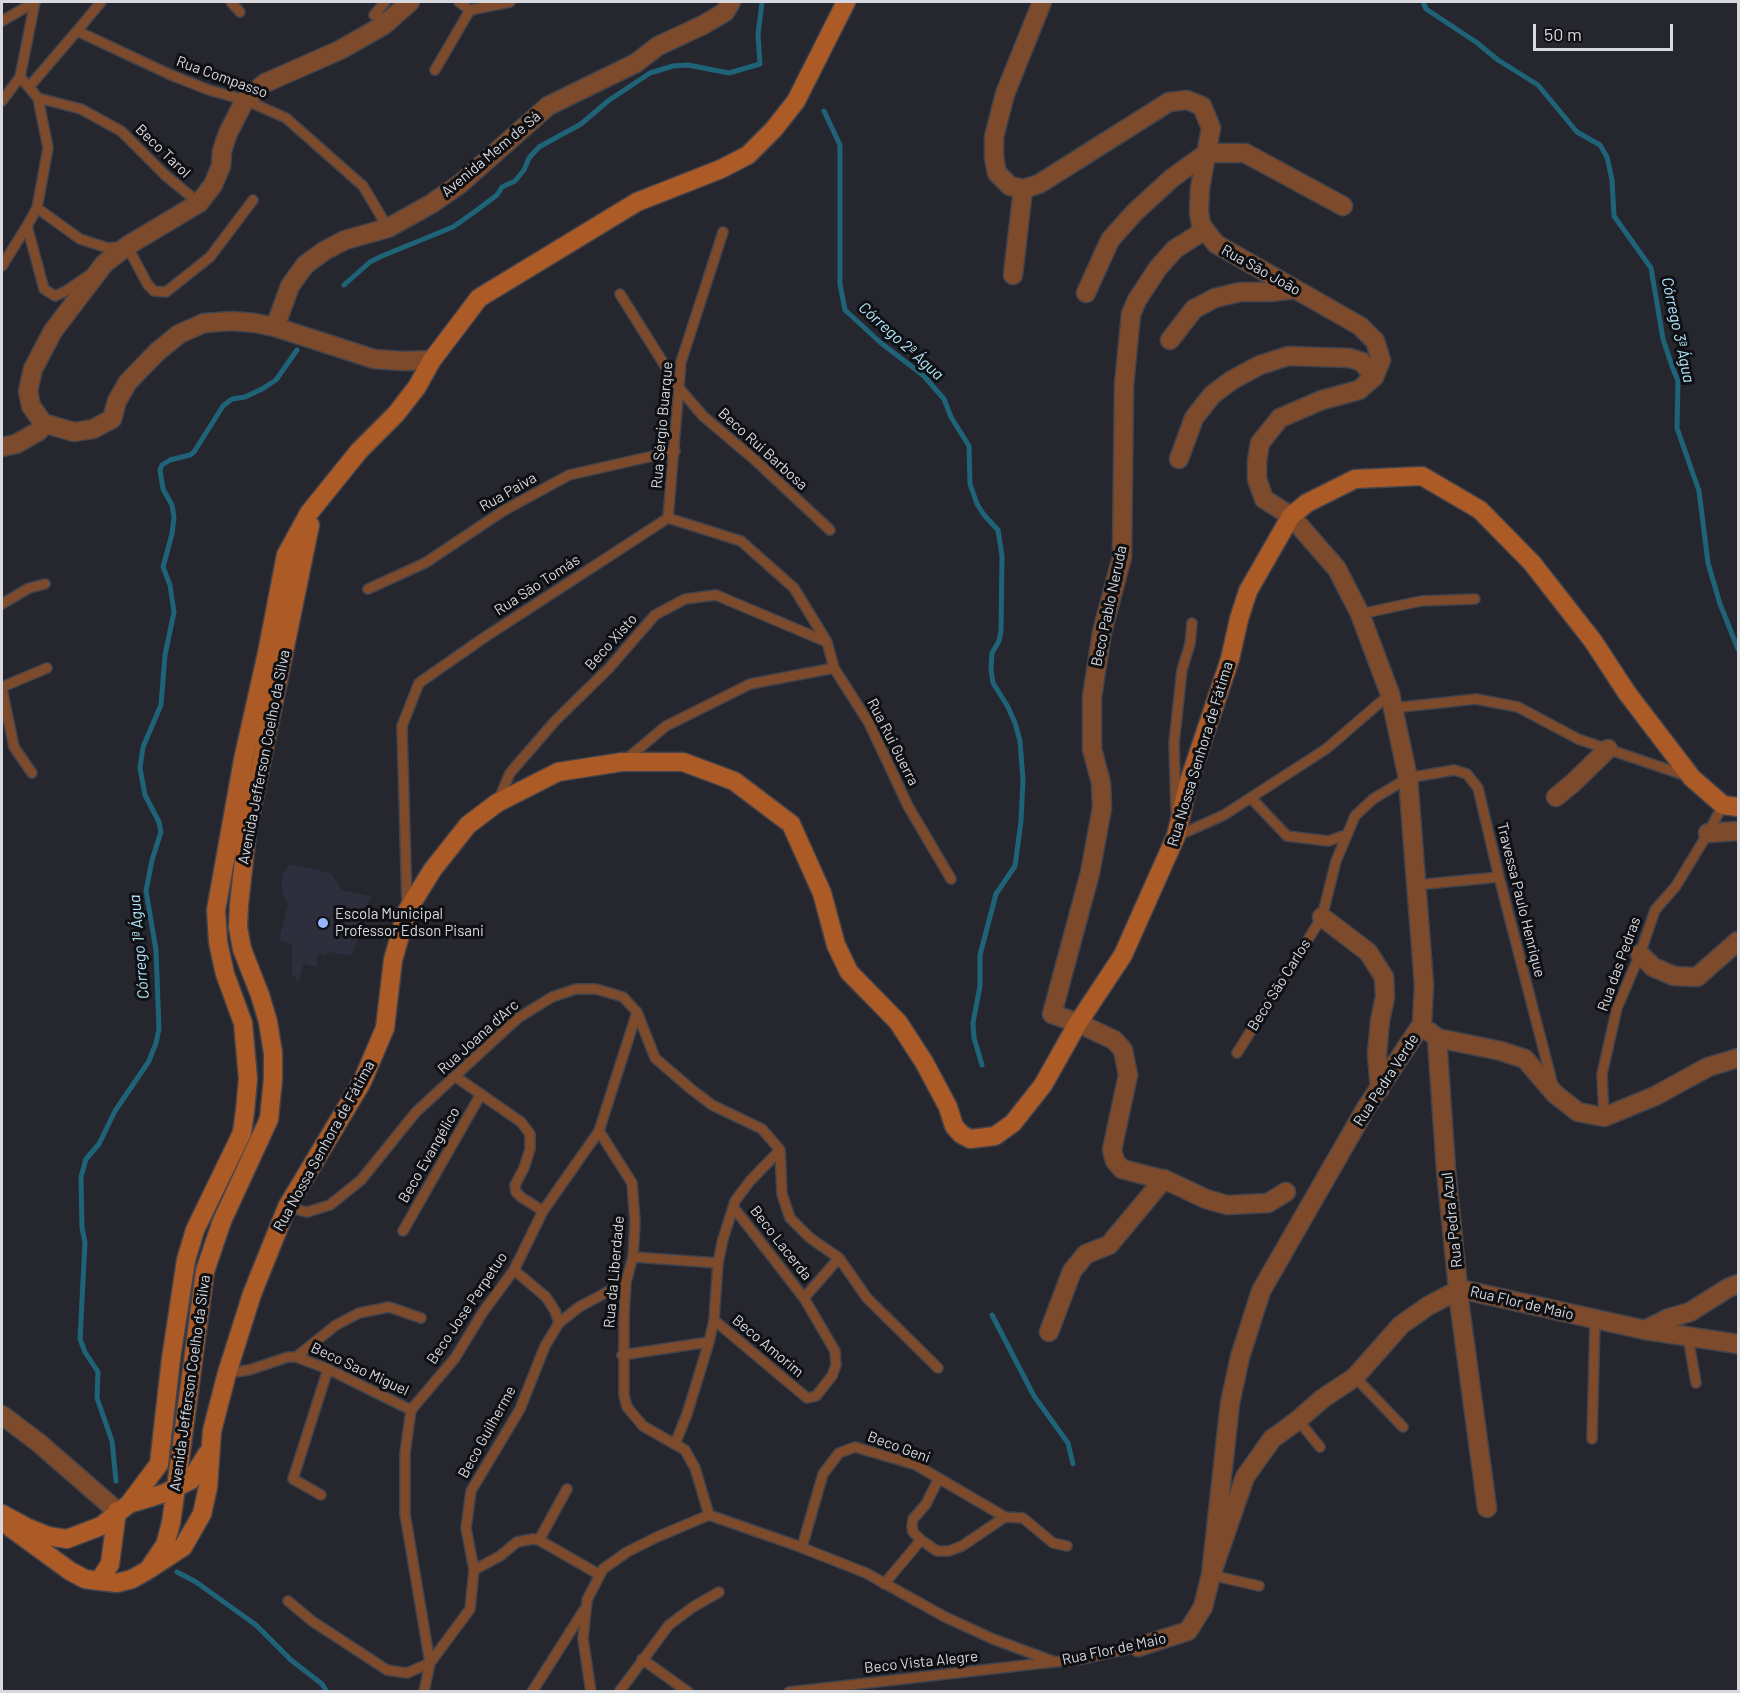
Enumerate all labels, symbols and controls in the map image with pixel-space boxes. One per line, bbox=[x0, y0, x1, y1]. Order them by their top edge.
scale bar bbox=[1536, 12, 1676, 50]
text: 50 m bbox=[1544, 23, 1582, 45]
street label: Rua Compasso bbox=[174, 52, 270, 102]
street label: Avenida Mem de Sá bbox=[438, 107, 544, 201]
street label: Beco Tarol bbox=[132, 120, 194, 182]
street label: Rua São João bbox=[1218, 241, 1304, 299]
water label: Córrego 3ª Água bbox=[1657, 275, 1699, 385]
water label: Córrego 2ª Água bbox=[855, 298, 947, 384]
street label: Rua Sérgio Buarque bbox=[647, 361, 677, 489]
street label: Beco Rui Barbosa bbox=[715, 404, 811, 494]
street label: Rua Paiva bbox=[476, 468, 540, 516]
street label: Beco Pablo Neruda bbox=[1087, 544, 1131, 668]
street label: Rua São Tomás bbox=[491, 551, 583, 619]
street label: Beco Xisto bbox=[581, 610, 641, 674]
street label: Avenida Jefferson Coelho da Silva bbox=[234, 648, 294, 866]
street label: Rua Nossa Senhora de Fátima bbox=[1163, 659, 1237, 849]
street label: Rua Rui Guerra bbox=[863, 695, 923, 789]
street label: Travessa Paulo Henrique bbox=[1493, 821, 1549, 979]
water label: Córrego 1ª Água bbox=[125, 894, 153, 1000]
place label: Escola Municipal Professor Edson Pisani bbox=[335, 905, 484, 940]
street label: Rua das Pedras bbox=[1594, 914, 1644, 1014]
marker: Escola Municipal Professor Edson Pisani bbox=[316, 916, 330, 930]
street label: Beco São Carlos bbox=[1244, 936, 1314, 1034]
street label: Rua Joana d'Arc bbox=[434, 996, 522, 1078]
street label: Rua Pedra Verde bbox=[1349, 1030, 1423, 1130]
street label: Rua Nossa Senhora de Fátima bbox=[269, 1058, 379, 1234]
street label: Beco Evangélico bbox=[394, 1104, 464, 1206]
street label: Rua Pedra Azul bbox=[1438, 1171, 1466, 1269]
street label: Beco Lacerda bbox=[746, 1202, 816, 1284]
street label: Rua da Liberdade bbox=[600, 1215, 628, 1329]
street label: Beco Jose Perpetuo bbox=[423, 1249, 511, 1367]
street label: Avenida Jefferson Coelho da Silva bbox=[166, 1274, 214, 1492]
street label: Rua Flor de Maio bbox=[1468, 1282, 1576, 1324]
street label: Beco Amorim bbox=[729, 1311, 807, 1381]
street label: Beco Sao Miguel bbox=[308, 1338, 412, 1400]
street label: Beco Guilherme bbox=[454, 1383, 520, 1481]
street label: Beco Geni bbox=[865, 1427, 933, 1467]
street label: Rua Flor de Maio bbox=[1060, 1629, 1168, 1669]
street label: Beco Vista Alegre bbox=[863, 1647, 979, 1677]

